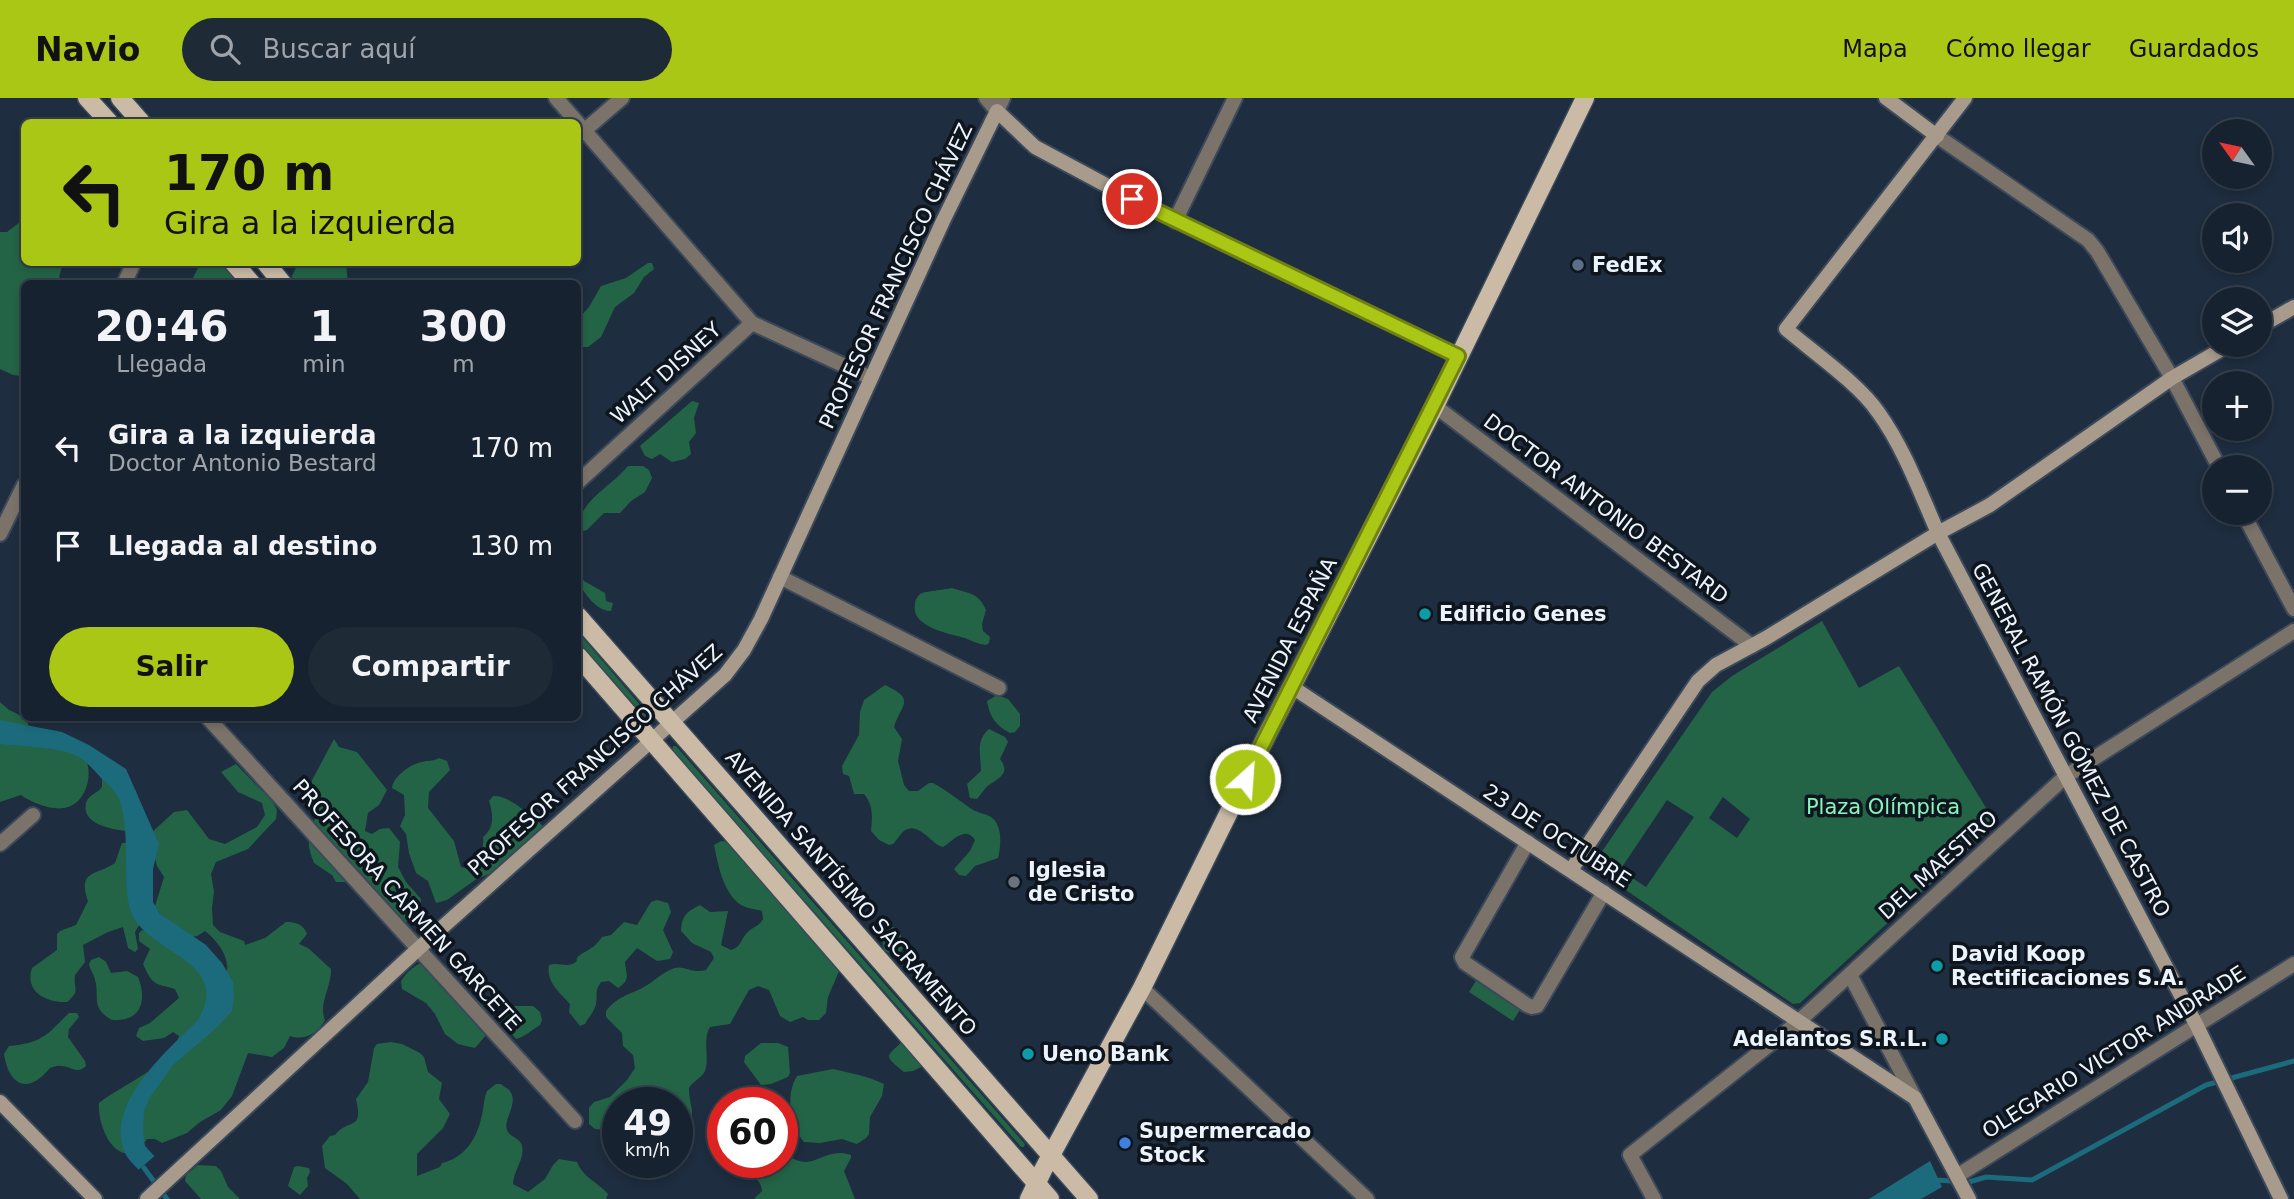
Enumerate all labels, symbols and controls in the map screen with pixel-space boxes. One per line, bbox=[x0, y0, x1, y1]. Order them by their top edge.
search box bbox=[182, 18, 672, 81]
text: Navio bbox=[35, 30, 140, 69]
icon: search bbox=[206, 30, 244, 68]
text: Buscar aquí bbox=[262, 34, 416, 64]
text: Mapa bbox=[1842, 35, 1908, 63]
text: Cómo llegar bbox=[1946, 35, 2091, 63]
text: Guardados bbox=[2129, 35, 2259, 63]
street label: PROFESOR FRANCISCO CHÁVEZ bbox=[814, 119, 977, 432]
north arrow bbox=[2202, 119, 2272, 189]
map controls bbox=[2202, 119, 2272, 525]
text: 170 m bbox=[164, 145, 334, 202]
icon: left bbox=[49, 147, 140, 238]
pin bbox=[1102, 169, 1162, 229]
icon: arrive bbox=[1113, 180, 1151, 218]
button: sound bbox=[2202, 203, 2272, 273]
text: Gira a la izquierda bbox=[164, 204, 456, 242]
place label: FedEx bbox=[1592, 253, 1663, 277]
marker: FedEx bbox=[1570, 257, 1586, 273]
button: layers bbox=[2202, 287, 2272, 357]
text: 20:46 bbox=[95, 302, 229, 351]
text: 1 bbox=[309, 302, 339, 351]
text: 300 bbox=[420, 302, 507, 351]
street label: WALT DISNEY bbox=[606, 317, 726, 429]
text: Llegada bbox=[116, 351, 207, 377]
text: min bbox=[302, 351, 346, 377]
text: m bbox=[452, 351, 475, 377]
button: + bbox=[2202, 371, 2272, 441]
street label: DOCTOR ANTONIO BESTARD bbox=[1479, 409, 1733, 609]
text: Gira a la izquierda bbox=[108, 420, 376, 450]
icon: left bbox=[49, 429, 87, 467]
text: 170 m bbox=[470, 433, 553, 463]
text: Doctor Antonio Bestard bbox=[108, 450, 377, 476]
button: − bbox=[2202, 455, 2272, 525]
icon: arrive bbox=[49, 527, 87, 565]
text: Llegada al destino bbox=[108, 531, 377, 561]
text: 130 m bbox=[470, 531, 553, 561]
street label: AVENIDA ESPAÑA bbox=[1236, 552, 1342, 726]
street label: GENERAL RAMÓN GÓMEZ DE CASTRO bbox=[1967, 558, 2176, 921]
place label: Edificio Genes bbox=[1439, 602, 1606, 626]
marker: Edificio Genes bbox=[1417, 606, 1433, 622]
button: Salir bbox=[49, 627, 294, 707]
button: Compartir bbox=[308, 627, 553, 707]
street label: PROFESOR FRANCISCO CHÁVEZ bbox=[462, 639, 727, 881]
position arrow bbox=[1208, 742, 1282, 816]
street label: AVENIDA SANTÍSIMO SACRAMENTO bbox=[721, 745, 982, 1040]
street label: PROFESORA CARMEN GARCETE bbox=[288, 775, 526, 1035]
street label: 23 DE OCTUBRE bbox=[1479, 779, 1635, 893]
park label: Plaza Olímpica bbox=[1806, 795, 1960, 819]
street label: DEL MAESTRO bbox=[1874, 806, 2002, 924]
place label: Iglesia de Cristo bbox=[1028, 858, 1135, 906]
marker: Iglesia de Cristo bbox=[1006, 874, 1022, 890]
place label: David Koop Rectificaciones S.A. bbox=[1951, 942, 2185, 990]
marker: David Koop Rectificaciones S.A. bbox=[1929, 958, 1945, 974]
street label: OLEGARIO VICTOR ANDRADE bbox=[1978, 961, 2250, 1143]
place label: Adelantos S.R.L. bbox=[1733, 1027, 1928, 1051]
marker: Adelantos S.R.L. bbox=[1934, 1031, 1950, 1047]
place label: Ueno Bank bbox=[1042, 1042, 1170, 1066]
marker: Ueno Bank bbox=[1020, 1046, 1036, 1062]
speed limit sign: 60 bbox=[707, 1087, 798, 1178]
text: 49 bbox=[623, 1103, 672, 1143]
place label: Supermercado Stock bbox=[1139, 1119, 1311, 1167]
marker: Supermercado Stock bbox=[1117, 1135, 1133, 1151]
text: km/h bbox=[625, 1139, 670, 1160]

